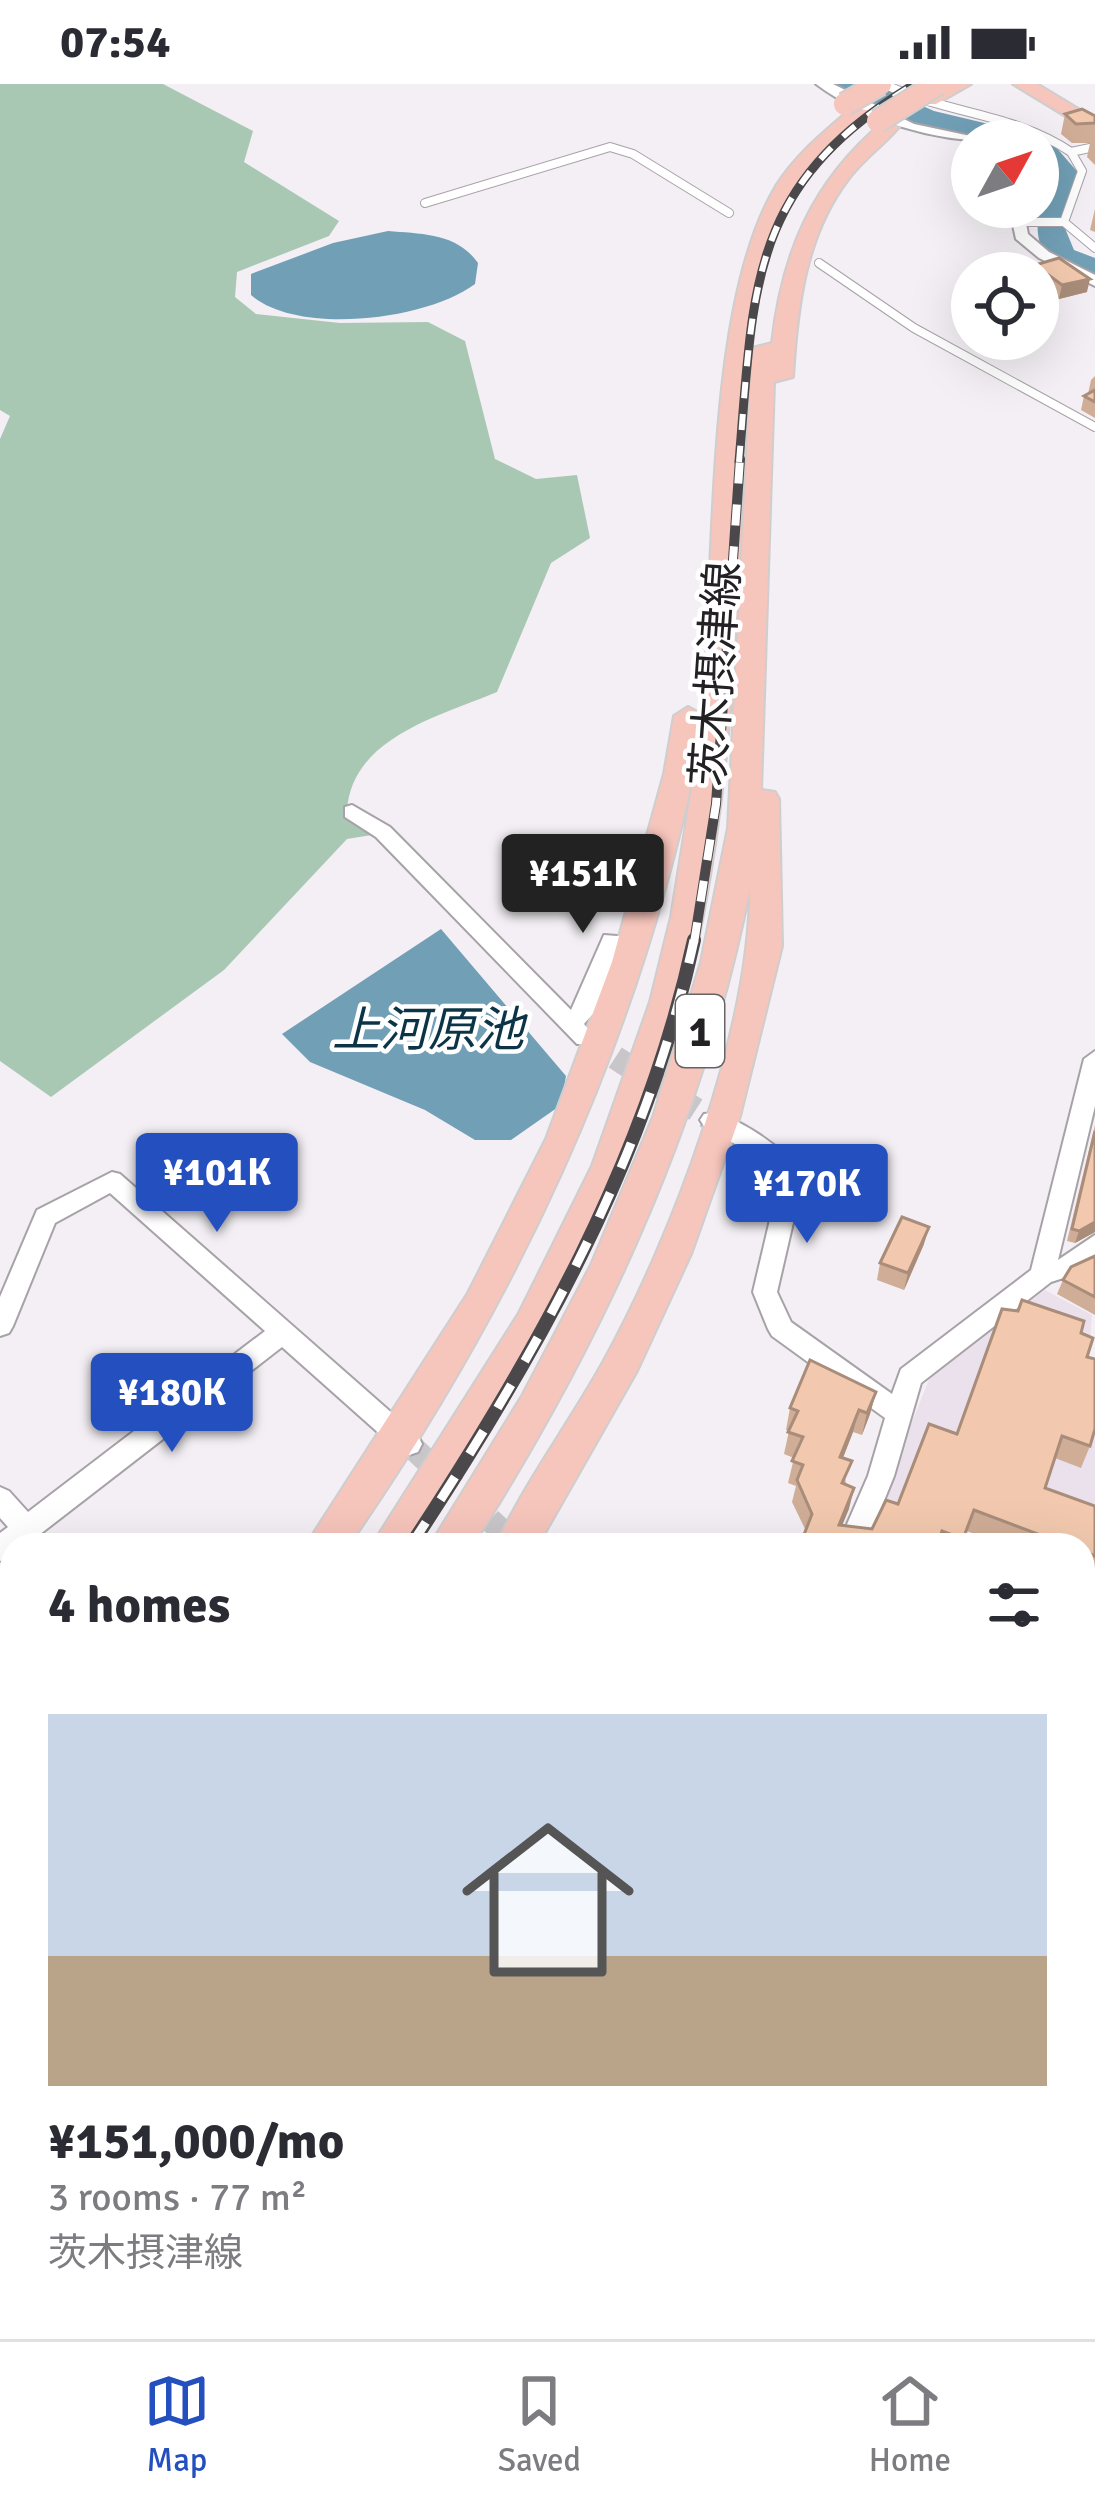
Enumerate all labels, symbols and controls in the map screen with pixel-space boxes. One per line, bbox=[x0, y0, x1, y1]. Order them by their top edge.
text: 07:54 bbox=[60, 15, 170, 70]
north arrow bbox=[951, 120, 1059, 228]
map controls bbox=[951, 120, 1059, 360]
button: locate bbox=[951, 252, 1059, 360]
street label: 茨木摂津線 bbox=[681, 560, 752, 788]
pin: ¥151K bbox=[499, 834, 667, 936]
text: ¥151K bbox=[529, 849, 637, 897]
road number: 1 bbox=[676, 995, 724, 1067]
water label: 上河原池 bbox=[332, 1001, 528, 1060]
pin: ¥101K bbox=[133, 1133, 301, 1235]
pin: ¥170K bbox=[723, 1144, 891, 1246]
text: ¥101K bbox=[163, 1148, 271, 1196]
text: ¥170K bbox=[753, 1159, 861, 1207]
pin: ¥180K bbox=[88, 1353, 256, 1455]
text: ¥180K bbox=[118, 1368, 226, 1416]
icon: filters bbox=[981, 1572, 1047, 1638]
text: 4 homes bbox=[48, 1574, 230, 1637]
icon: home bbox=[440, 1792, 656, 2008]
text: ¥151,000/mo bbox=[48, 2110, 344, 2173]
text: 3 rooms · 77 m² bbox=[48, 2173, 307, 2221]
text: 茨木摂津線 bbox=[48, 2229, 243, 2277]
tab: Map bbox=[144, 2368, 210, 2481]
tab: Saved bbox=[498, 2368, 581, 2481]
tab: Home bbox=[869, 2368, 951, 2481]

